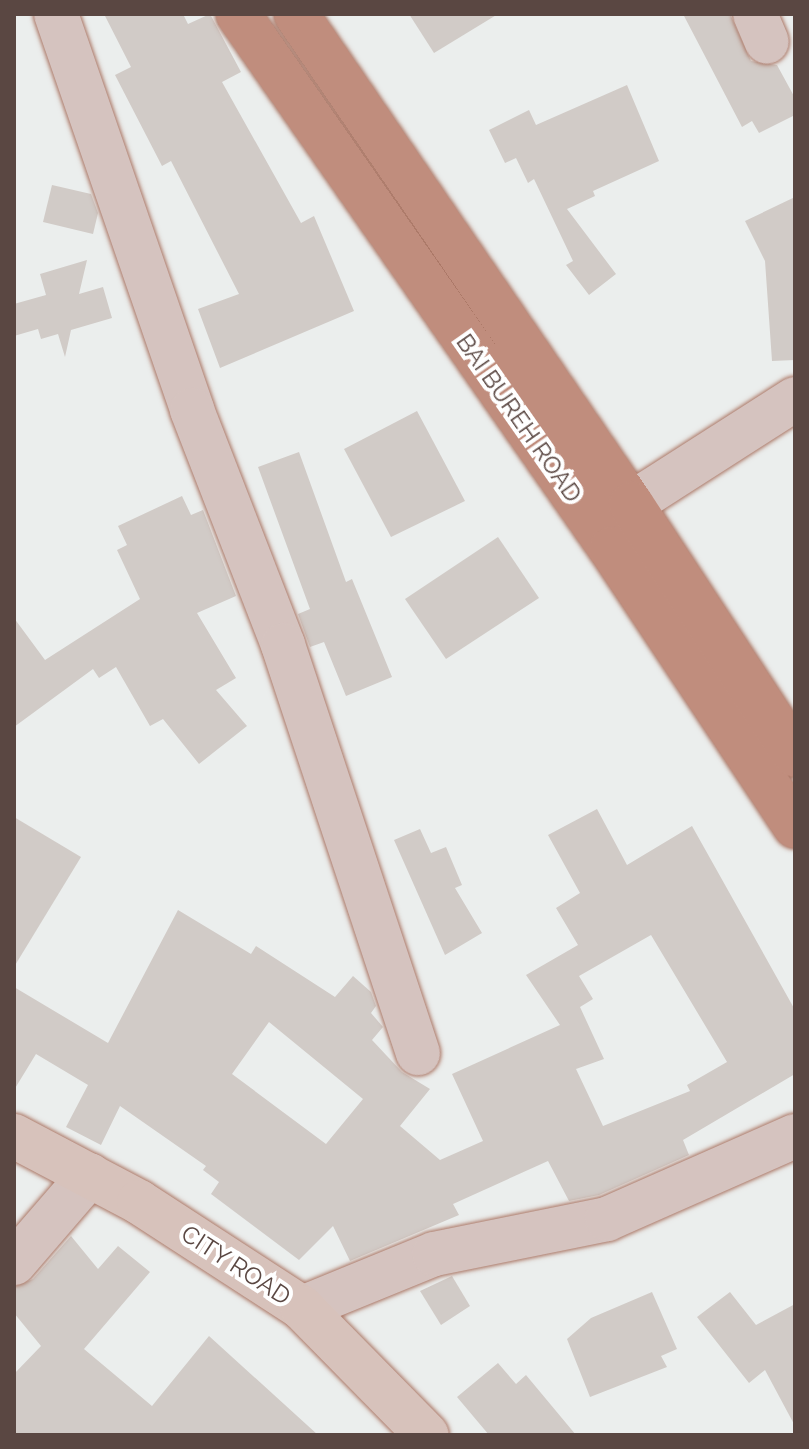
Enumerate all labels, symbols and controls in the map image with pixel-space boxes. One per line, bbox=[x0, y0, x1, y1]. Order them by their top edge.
street label: BAI BUREH ROAD bbox=[450, 328, 588, 508]
street label: CITY ROAD bbox=[176, 1219, 296, 1311]

